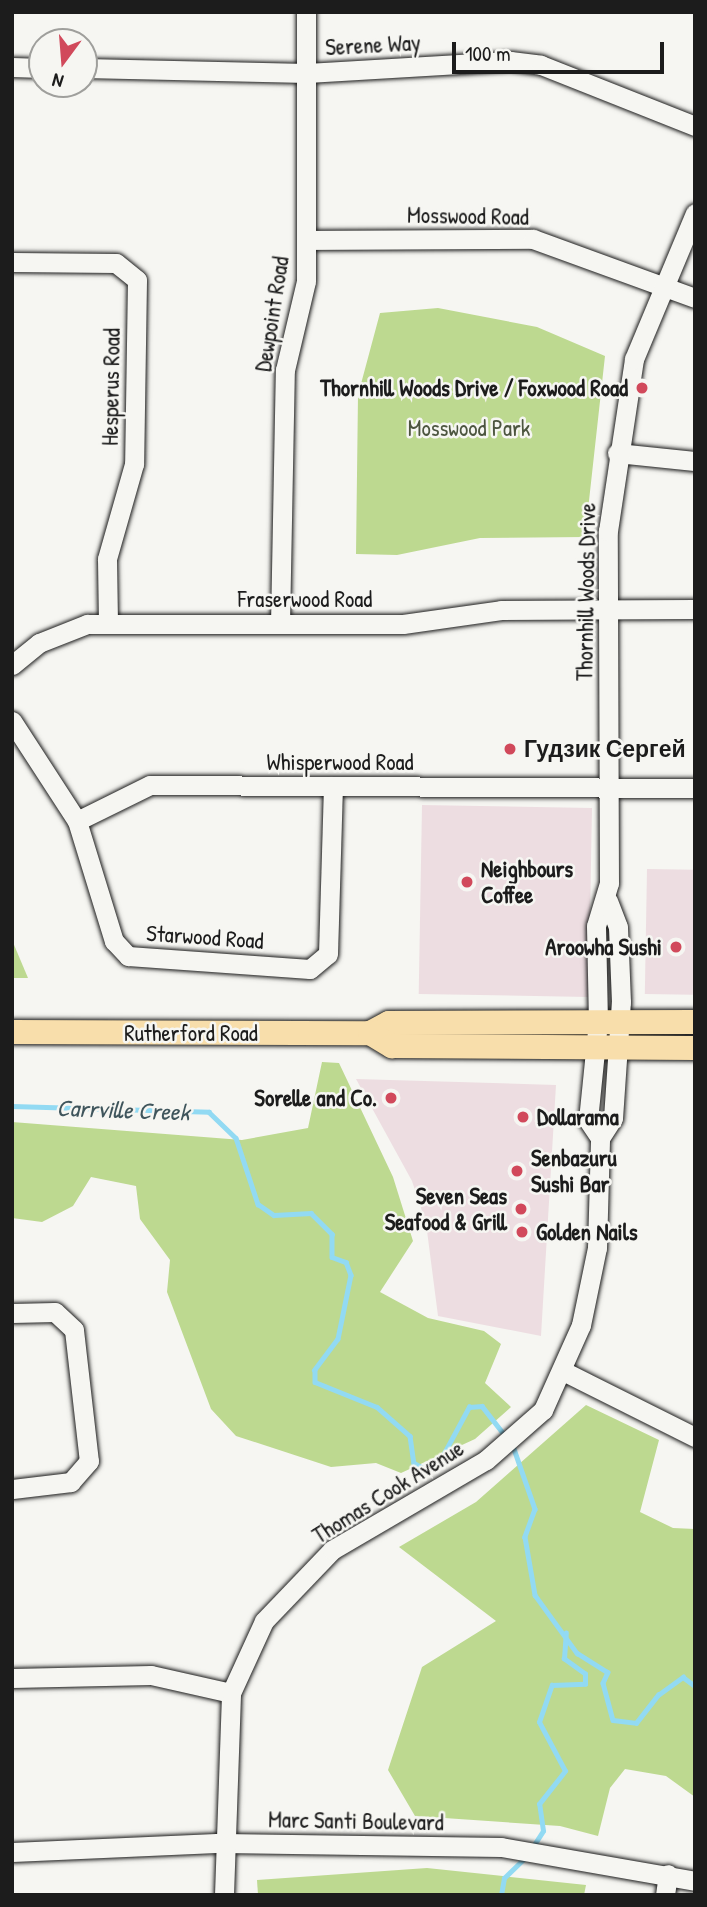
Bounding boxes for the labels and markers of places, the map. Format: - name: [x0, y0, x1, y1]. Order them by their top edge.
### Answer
- place label: Thornhill Woods Drive / Foxwood Road: [320, 374, 628, 402]
- marker: Thornhill Woods Drive / Foxwood Road: [634, 380, 650, 396]
- place label: Гудзик Сергей: [524, 735, 686, 763]
- marker: Гудзик Сергей: [502, 741, 518, 757]
- place label: Neighbours Coffee: [481, 855, 573, 909]
- marker: Neighbours Coffee: [459, 874, 475, 890]
- place label: Aroowha Sushi: [545, 933, 662, 961]
- marker: Aroowha Sushi: [668, 939, 684, 955]
- place label: Sorelle and Co.: [254, 1084, 377, 1112]
- marker: Sorelle and Co.: [383, 1090, 399, 1106]
- place label: Dollarama: [537, 1103, 619, 1131]
- marker: Dollarama: [515, 1109, 531, 1125]
- place label: Senbazuru Sushi Bar: [531, 1144, 617, 1198]
- marker: Senbazuru Sushi Bar: [509, 1163, 525, 1179]
- place label: Seven Seas Seafood & Grill: [385, 1182, 507, 1236]
- marker: Seven Seas Seafood & Grill: [513, 1201, 529, 1217]
- place label: Golden Nails: [536, 1218, 638, 1246]
- marker: Golden Nails: [514, 1224, 530, 1240]

